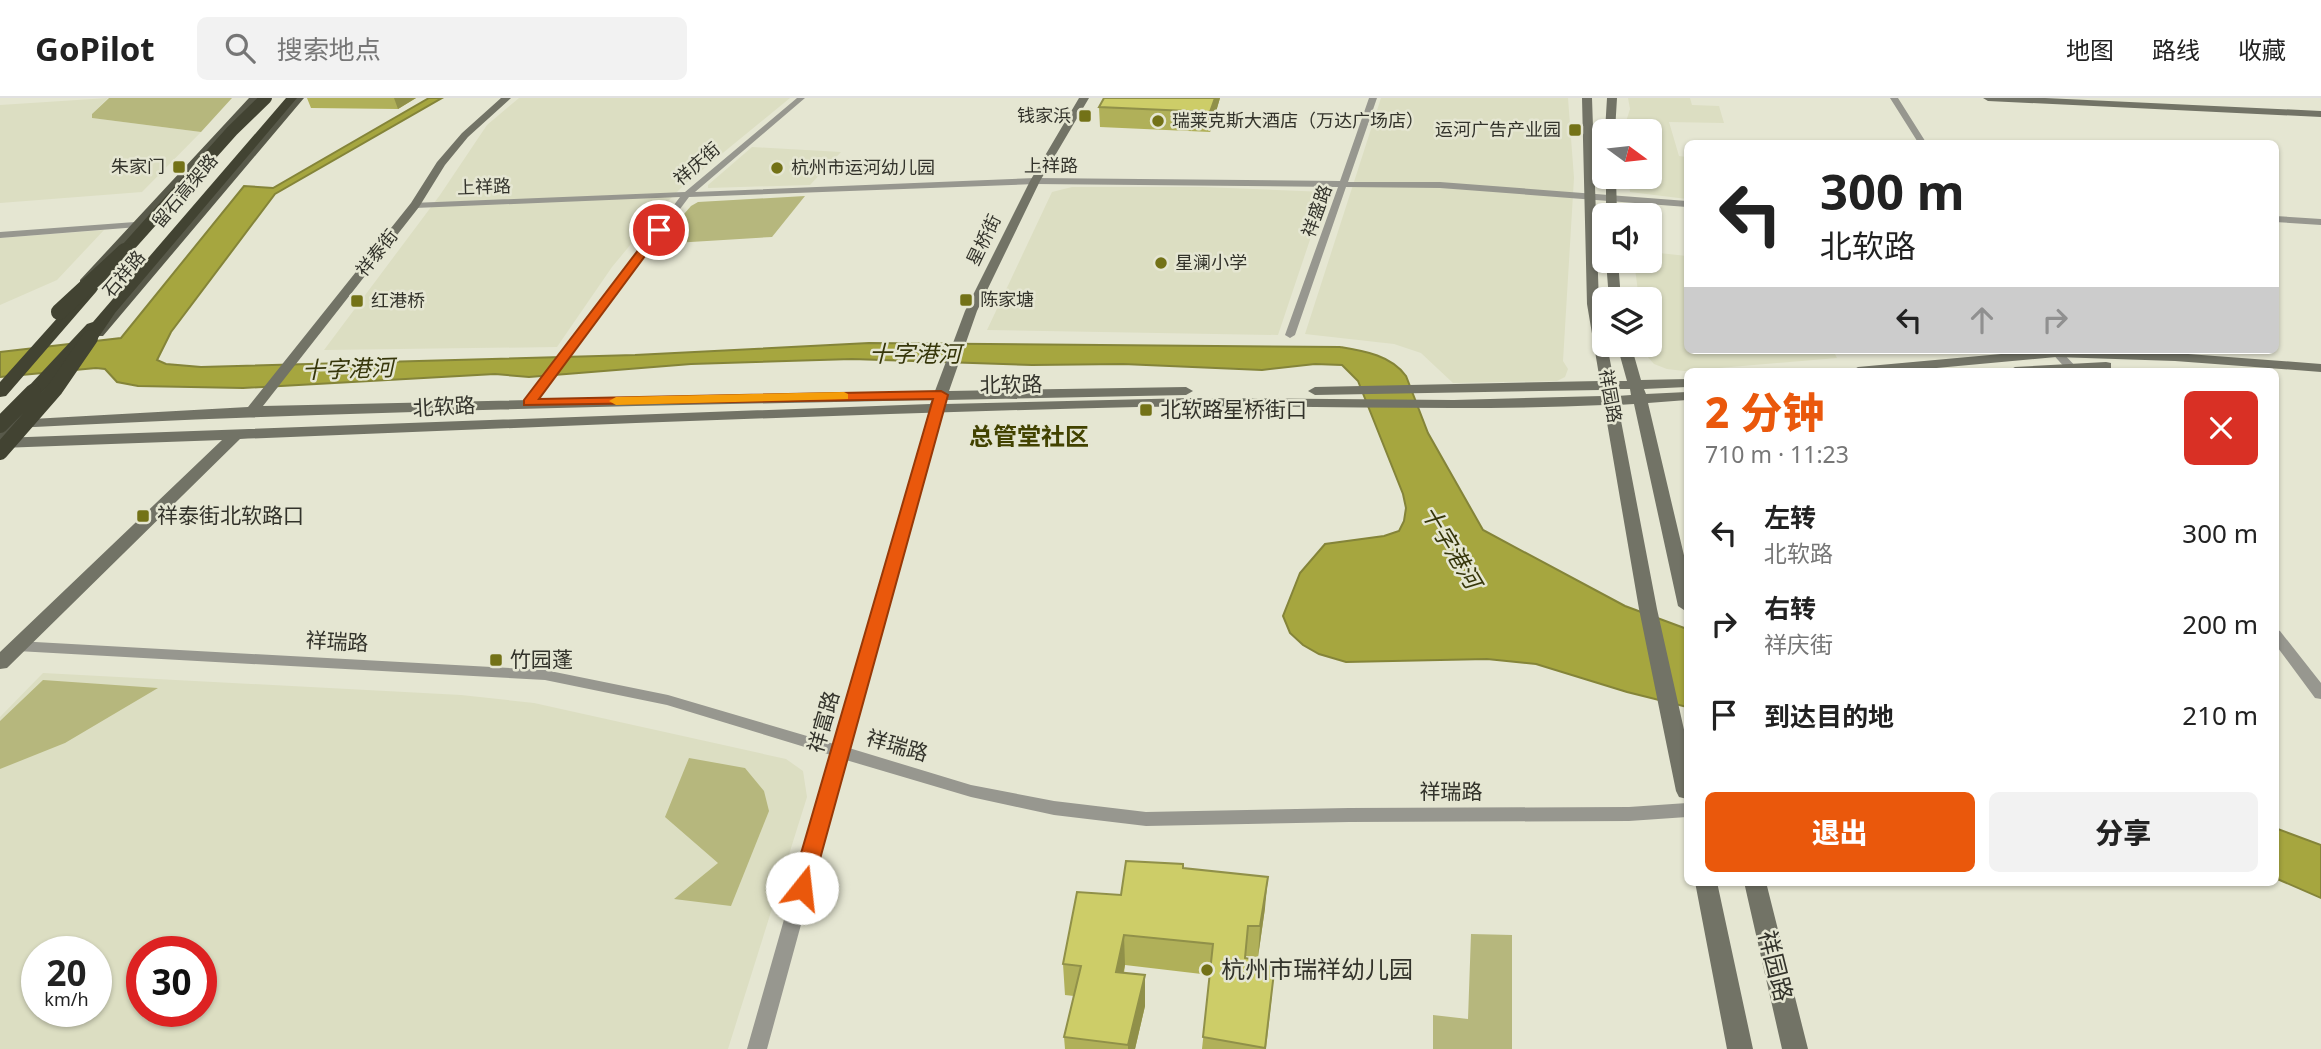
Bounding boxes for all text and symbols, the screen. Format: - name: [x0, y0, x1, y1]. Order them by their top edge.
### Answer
- search box: [197, 17, 687, 80]
- text: GoPilot: [35, 26, 155, 71]
- icon: search: [221, 29, 259, 67]
- text: 搜索地点: [277, 31, 381, 67]
- text: 地图: [2066, 33, 2114, 66]
- text: 路线: [2152, 33, 2200, 66]
- text: 收藏: [2238, 33, 2286, 66]
- place label: 钱家浜: [1017, 103, 1071, 127]
- marker: 钱家浜: [1077, 108, 1093, 124]
- place label: 瑞莱克斯大酒店（万达广场店）: [1172, 108, 1424, 132]
- marker: 瑞莱克斯大酒店（万达广场店）: [1150, 113, 1166, 129]
- place label: 运河广告产业园: [1435, 117, 1561, 141]
- north arrow: [1592, 119, 1662, 189]
- map controls: [1592, 119, 1662, 357]
- marker: 运河广告产业园: [1567, 122, 1583, 138]
- street label: 祥庆街: [668, 136, 725, 190]
- street label: 留石高架路: [146, 148, 222, 233]
- street label: 上祥路: [1024, 153, 1078, 177]
- place label: 朱家门: [111, 154, 165, 178]
- place label: 杭州市运河幼儿园: [791, 155, 935, 179]
- text: 300 m: [1820, 158, 1965, 224]
- marker: 朱家门: [171, 159, 187, 175]
- marker: 杭州市运河幼儿园: [769, 160, 785, 176]
- icon: left: [1705, 168, 1796, 259]
- street label: 上祥路: [457, 173, 511, 199]
- street label: 祥盛路: [1296, 181, 1337, 240]
- pin: [629, 200, 689, 260]
- button: sound: [1592, 203, 1662, 273]
- street label: 星桥街: [960, 210, 1006, 269]
- icon: arrive: [640, 211, 678, 249]
- street label: 祥泰街: [350, 224, 403, 281]
- text: 北软路: [1820, 224, 1916, 267]
- street label: 石祥路: [97, 245, 150, 302]
- place label: 星澜小学: [1175, 250, 1247, 274]
- marker: 星澜小学: [1153, 255, 1169, 271]
- place label: 陈家塘: [980, 287, 1034, 311]
- button: layers: [1592, 287, 1662, 357]
- place label: 红港桥: [371, 288, 425, 312]
- marker: 陈家塘: [958, 292, 974, 308]
- marker: 红港桥: [349, 293, 365, 309]
- icon: left: [1890, 301, 1928, 339]
- icon: ahead: [1963, 301, 2001, 339]
- icon: right: [2036, 301, 2074, 339]
- water label: 十字港河: [869, 337, 965, 369]
- water label: 十字港河: [301, 350, 398, 386]
- street label: 祥园路: [1594, 367, 1627, 424]
- street label: 北软路: [979, 369, 1043, 399]
- text: 2 分钟: [1705, 383, 1824, 440]
- street label: 北软路: [412, 390, 476, 422]
- button: close: [2184, 391, 2258, 465]
- place label: 北软路星桥街口: [1160, 395, 1307, 423]
- marker: 北软路星桥街口: [1138, 402, 1154, 418]
- district label: 总管堂社区: [969, 419, 1089, 452]
- text: 710 m · 11:23: [1705, 438, 1849, 470]
- water label: 十字港河: [1414, 499, 1491, 598]
- text: 左转: [1764, 499, 1816, 535]
- place label: 祥泰街北软路口: [157, 501, 304, 529]
- marker: 祥泰街北软路口: [135, 508, 151, 524]
- icon: left: [1705, 514, 1743, 552]
- text: 300 m: [2182, 515, 2258, 551]
- text: 北软路: [1764, 537, 1833, 569]
- text: 右转: [1764, 590, 1816, 626]
- icon: right: [1705, 605, 1743, 643]
- text: 200 m: [2182, 606, 2258, 642]
- street label: 祥瑞路: [305, 625, 369, 657]
- text: 祥庆街: [1764, 628, 1833, 660]
- place label: 竹园蓬: [510, 645, 573, 673]
- marker: 竹园蓬: [488, 652, 504, 668]
- street label: 祥富路: [801, 688, 845, 756]
- icon: arrive: [1705, 696, 1743, 734]
- text: 210 m: [2182, 697, 2258, 733]
- text: 到达目的地: [1764, 698, 1894, 734]
- street label: 祥瑞路: [863, 723, 931, 767]
- street label: 祥瑞路: [1420, 777, 1483, 805]
- button: 退出: [1705, 792, 1975, 872]
- button: 分享: [1989, 792, 2258, 872]
- position arrow: [765, 851, 839, 925]
- street label: 祥园路: [1752, 927, 1801, 1005]
- speed limit sign: 30: [126, 936, 217, 1027]
- text: 20: [46, 949, 87, 996]
- place label: 杭州市瑞祥幼儿园: [1221, 952, 1413, 985]
- marker: 杭州市瑞祥幼儿园: [1199, 962, 1215, 978]
- text: km/h: [44, 987, 89, 1011]

